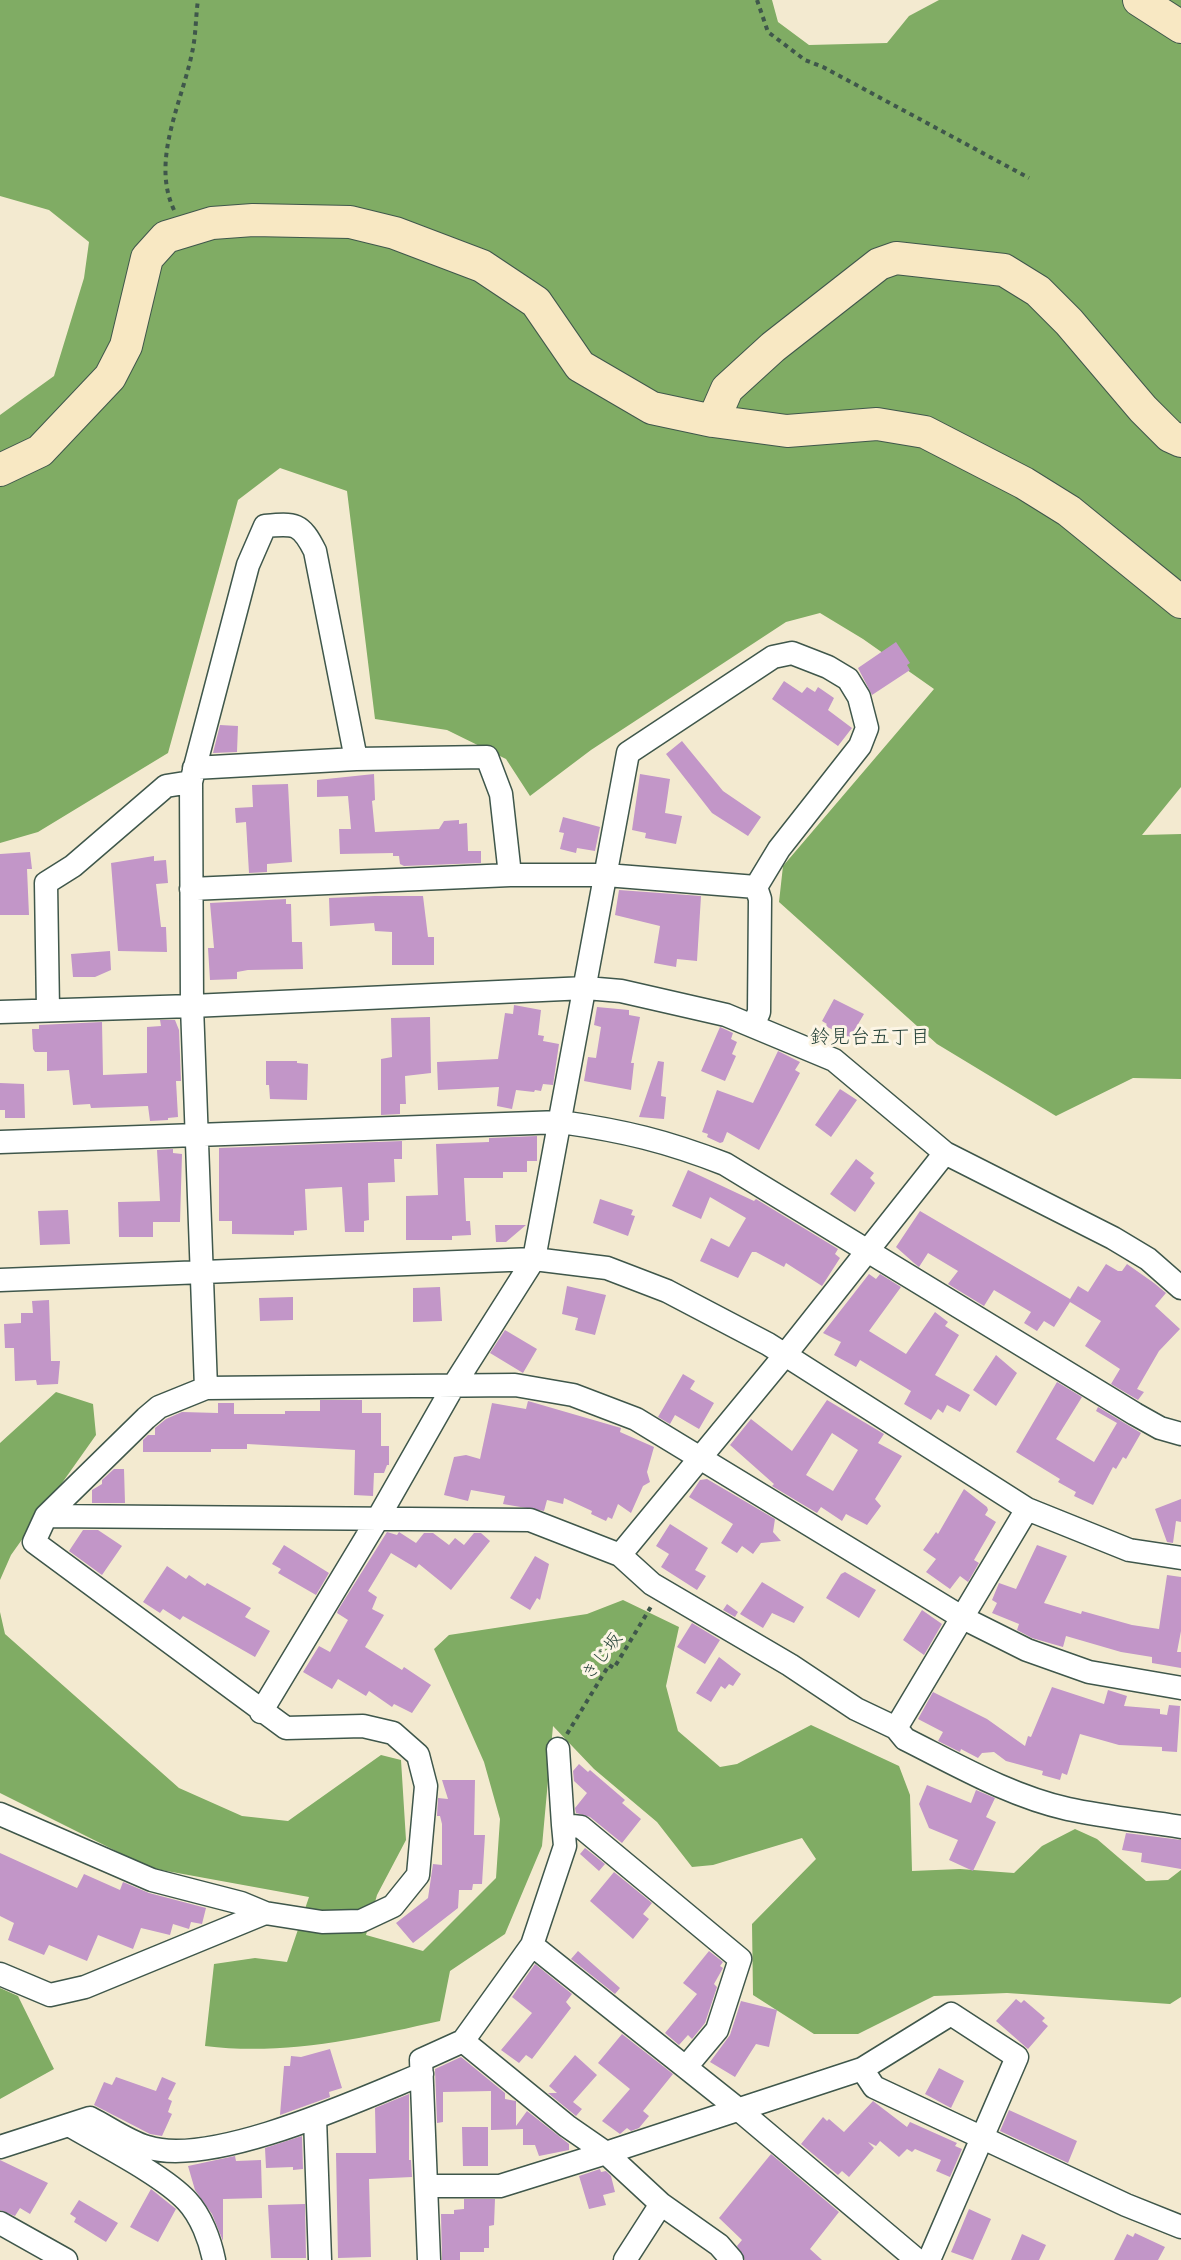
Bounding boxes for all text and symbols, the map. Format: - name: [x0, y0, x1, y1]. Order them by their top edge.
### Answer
- district label: 鈴見台五丁目: [810, 1025, 930, 1049]
- street label: きじ坂: [577, 1628, 627, 1684]

